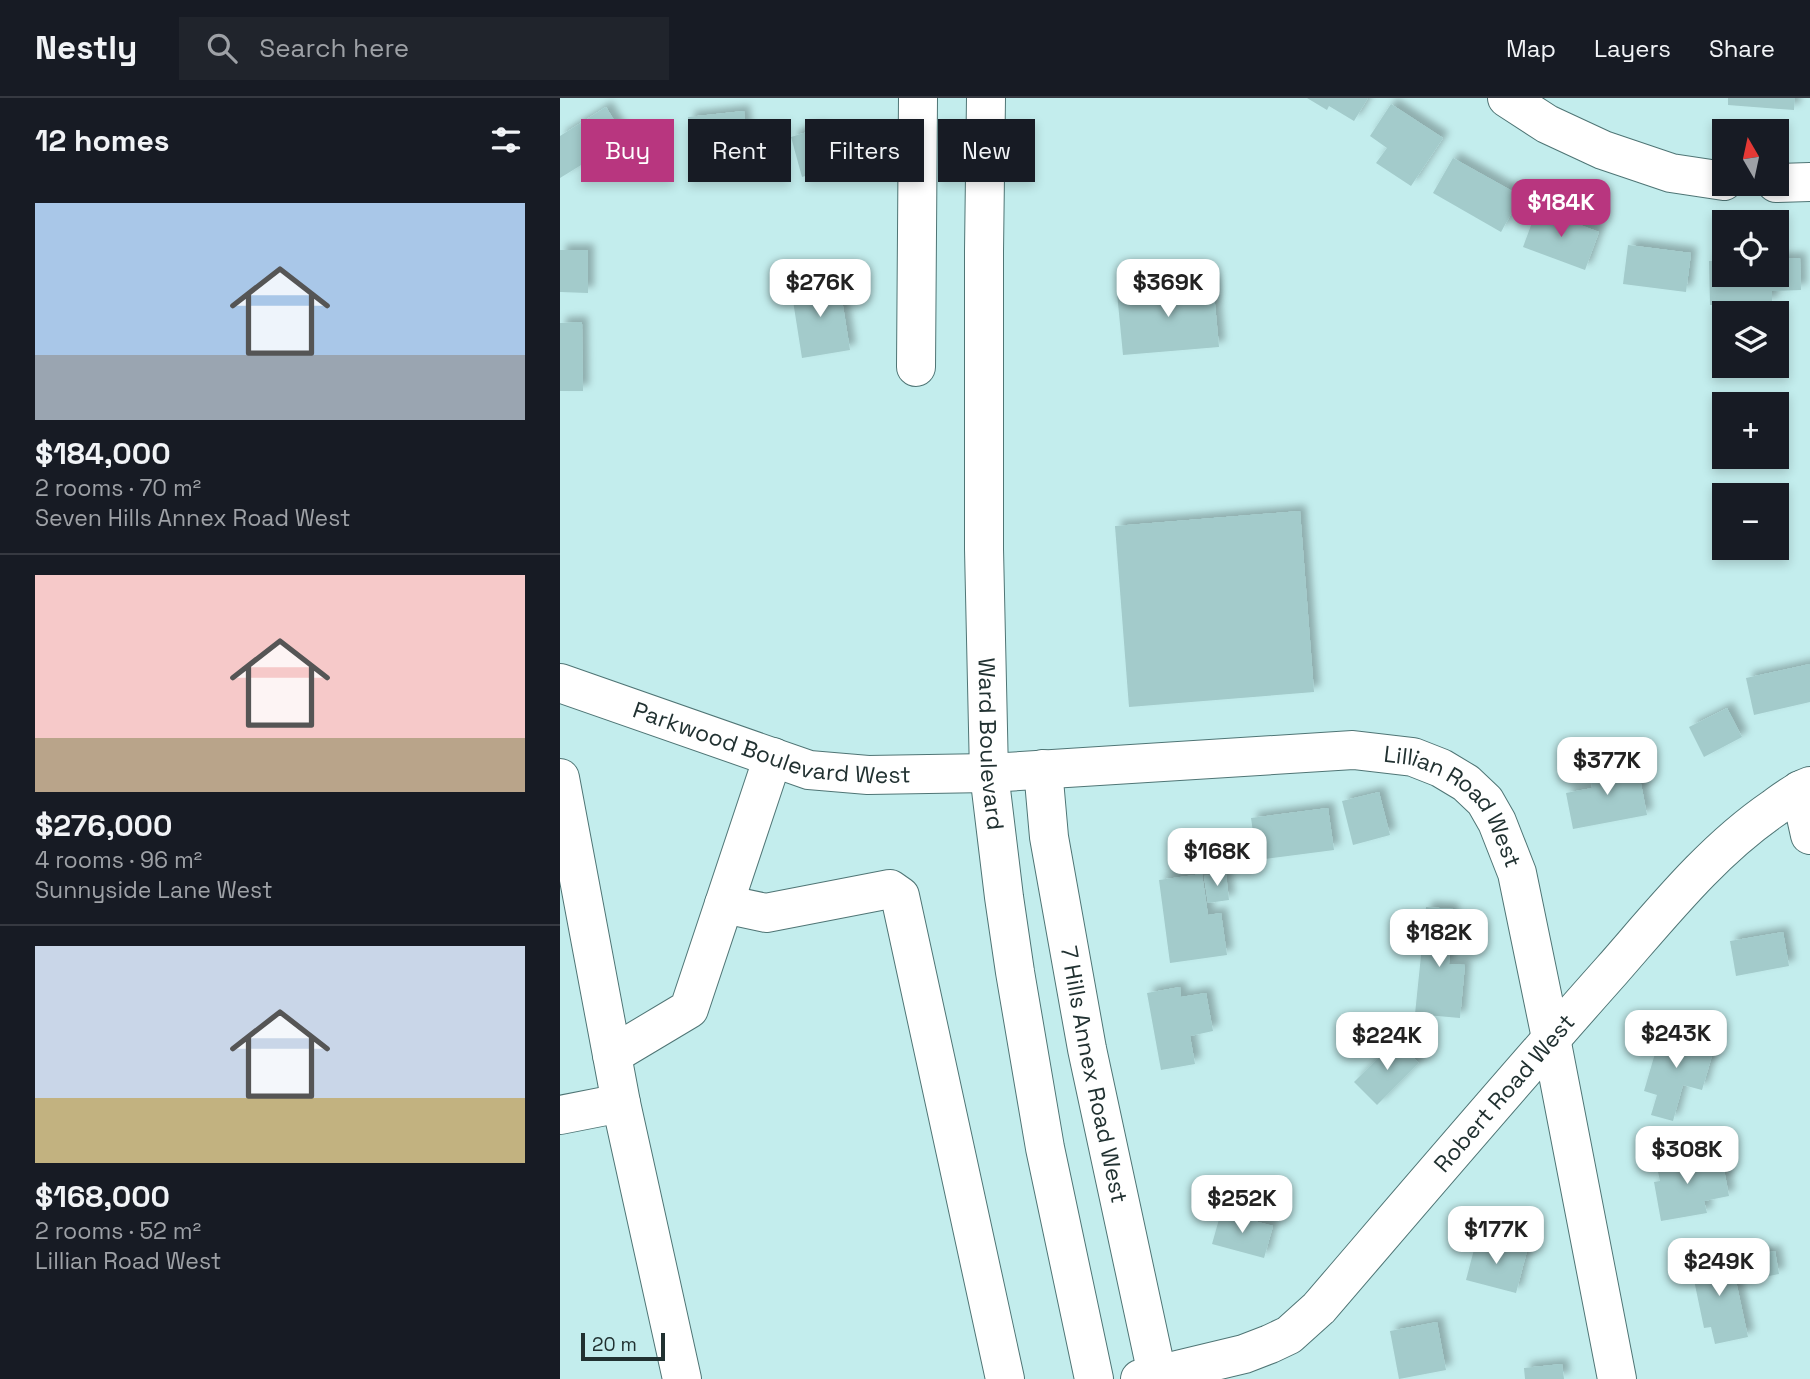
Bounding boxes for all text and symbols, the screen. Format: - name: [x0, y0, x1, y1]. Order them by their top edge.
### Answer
- search box: [179, 17, 669, 80]
- text: Nestly: [35, 27, 137, 69]
- icon: search: [203, 29, 241, 67]
- text: Search here: [259, 31, 409, 65]
- text: Map: [1506, 33, 1556, 64]
- text: Layers: [1594, 33, 1671, 64]
- text: Share: [1709, 33, 1775, 64]
- chip: Buy: [581, 119, 674, 182]
- chip: Rent: [688, 119, 791, 182]
- chip: Filters: [805, 119, 924, 182]
- chip: New: [938, 119, 1035, 182]
- north arrow: [1712, 119, 1788, 196]
- map controls: [1712, 119, 1789, 560]
- text: 12 homes: [35, 121, 170, 160]
- icon: filters: [487, 121, 525, 159]
- pin: $184K: [1512, 180, 1610, 239]
- text: $184K: [1527, 187, 1595, 217]
- button: locate: [1712, 210, 1789, 287]
- icon: home: [217, 248, 343, 374]
- pin: $276K: [771, 260, 869, 319]
- pin: $369K: [1119, 260, 1217, 319]
- text: $276K: [786, 267, 854, 297]
- text: $369K: [1133, 267, 1203, 297]
- button: layers: [1712, 301, 1789, 378]
- button: +: [1712, 392, 1789, 469]
- text: $184,000: [35, 434, 171, 473]
- text: 2 rooms · 70 m²: [35, 473, 201, 503]
- button: −: [1712, 483, 1789, 560]
- text: Seven Hills Annex Road West: [35, 503, 351, 533]
- icon: home: [217, 620, 343, 746]
- street label: Ward Boulevard: [971, 657, 1011, 832]
- street label: Parkwood Boulevard West: [629, 695, 911, 791]
- pin: $377K: [1558, 738, 1656, 797]
- street label: Lillian Road West: [1382, 739, 1528, 872]
- text: $377K: [1573, 745, 1641, 775]
- text: $276,000: [35, 806, 172, 845]
- pin: $168K: [1168, 828, 1266, 888]
- text: $168K: [1184, 836, 1250, 866]
- text: 4 rooms · 96 m²: [35, 845, 202, 875]
- text: Sunnyside Lane West: [35, 875, 272, 905]
- pin: $182K: [1390, 910, 1488, 969]
- text: $182K: [1406, 917, 1472, 947]
- street label: 7 Hills Annex Road West: [1054, 943, 1135, 1206]
- icon: home: [217, 991, 343, 1117]
- street label: Robert Road West: [1427, 1007, 1581, 1178]
- pin: $243K: [1627, 1010, 1725, 1070]
- pin: $224K: [1338, 1012, 1436, 1072]
- text: $243K: [1641, 1018, 1711, 1048]
- text: $224K: [1352, 1020, 1422, 1050]
- pin: $308K: [1638, 1126, 1736, 1186]
- text: $308K: [1651, 1134, 1723, 1164]
- pin: $252K: [1193, 1176, 1291, 1235]
- text: $168,000: [35, 1177, 170, 1216]
- text: $252K: [1207, 1183, 1277, 1213]
- pin: $177K: [1447, 1206, 1545, 1266]
- text: $177K: [1464, 1214, 1528, 1244]
- text: 2 rooms · 52 m²: [35, 1216, 201, 1246]
- pin: $249K: [1670, 1238, 1768, 1298]
- text: Lillian Road West: [35, 1246, 221, 1276]
- text: $249K: [1684, 1246, 1754, 1276]
- scale bar: [581, 1330, 665, 1362]
- text: 20 m: [592, 1332, 637, 1357]

